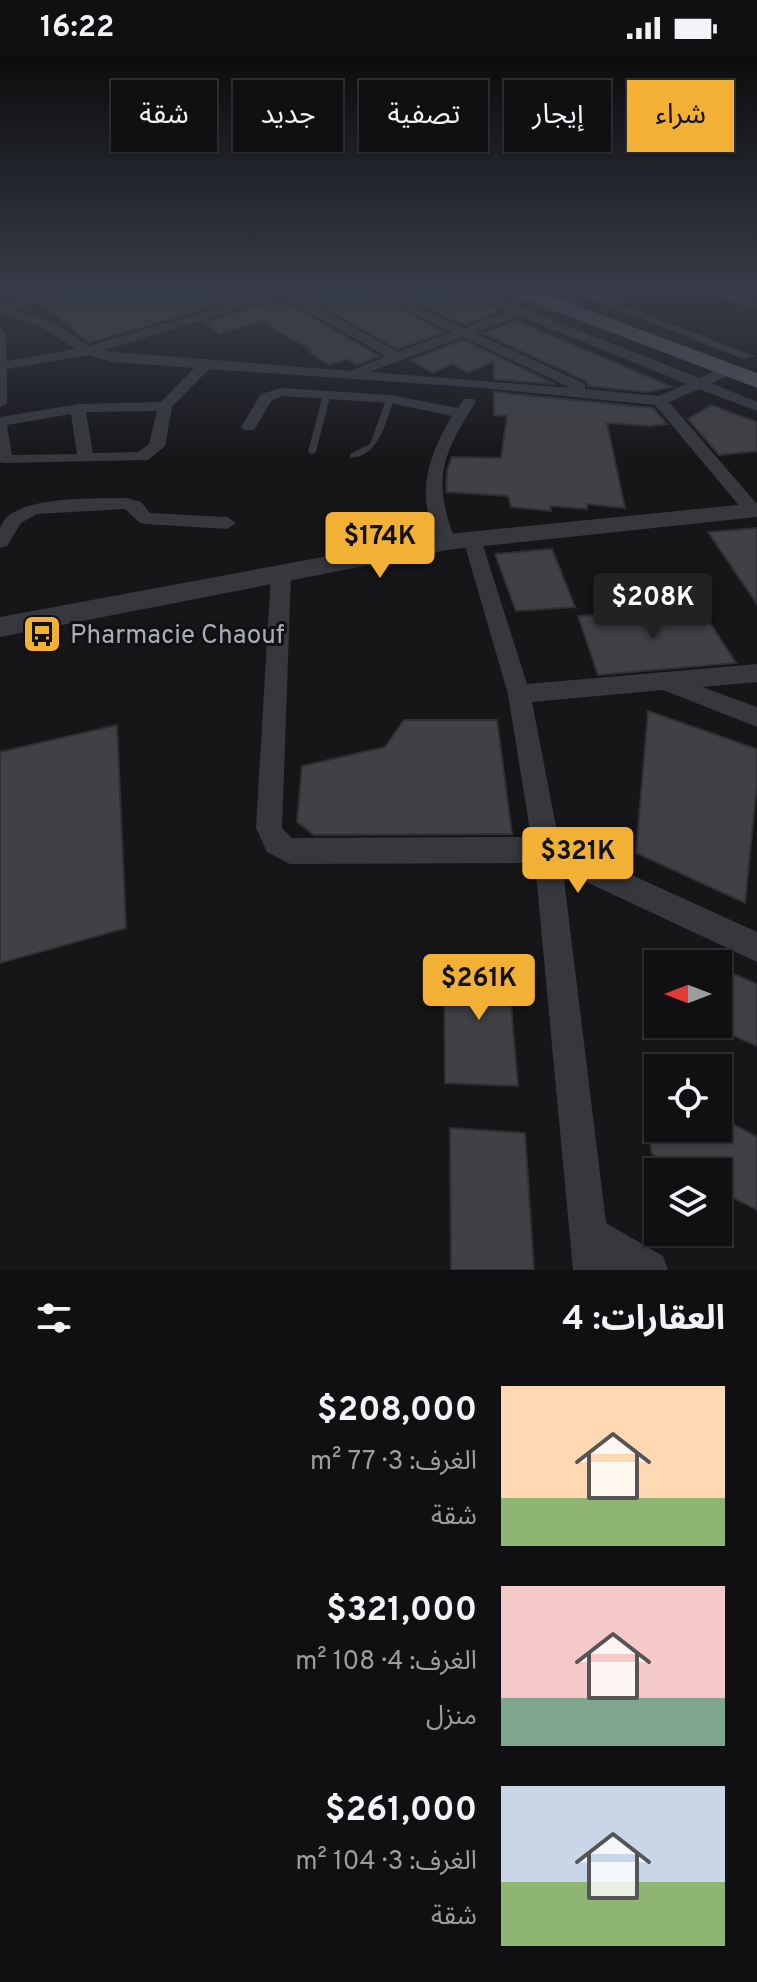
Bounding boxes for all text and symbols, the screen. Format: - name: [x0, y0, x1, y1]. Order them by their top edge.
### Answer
- text: 16:22: [40, 10, 114, 47]
- chip: شقة: [111, 80, 217, 152]
- chip: جديد: [233, 80, 343, 152]
- chip: تصفية: [359, 80, 488, 152]
- chip: إيجار: [504, 80, 611, 152]
- chip: شراء: [627, 80, 734, 152]
- pin: $174K: [324, 512, 436, 580]
- text: $174K: [344, 521, 416, 554]
- pin: $208K: [597, 573, 709, 641]
- text: $208K: [611, 582, 695, 615]
- bus stop icon: Pharmacie Chaouf: [21, 613, 63, 655]
- place label: Pharmacie Chaouf: [70, 620, 285, 653]
- pin: $321K: [522, 827, 634, 895]
- text: $321K: [540, 836, 616, 869]
- north arrow: [644, 950, 732, 1038]
- map controls: [644, 950, 732, 1246]
- pin: $261K: [423, 954, 535, 1022]
- text: $261K: [441, 963, 517, 996]
- button: locate: [644, 1054, 732, 1142]
- button: layers: [644, 1158, 732, 1246]
- icon: filters: [32, 1296, 76, 1340]
- text: العقارات: 4: [562, 1299, 725, 1342]
- text: $208,000: [317, 1390, 477, 1433]
- icon: home: [565, 1418, 661, 1514]
- text: الغرف: 3 · 77 m²: [310, 1446, 477, 1479]
- text: شقة: [431, 1501, 477, 1534]
- text: $321,000: [326, 1590, 477, 1633]
- icon: home: [565, 1618, 661, 1714]
- text: الغرف: 4 · 108 m²: [295, 1646, 477, 1679]
- text: منزل: [426, 1701, 477, 1734]
- text: $261,000: [325, 1790, 477, 1833]
- icon: home: [565, 1818, 661, 1914]
- text: الغرف: 3 · 104 m²: [295, 1846, 477, 1879]
- text: شقة: [431, 1901, 477, 1934]

